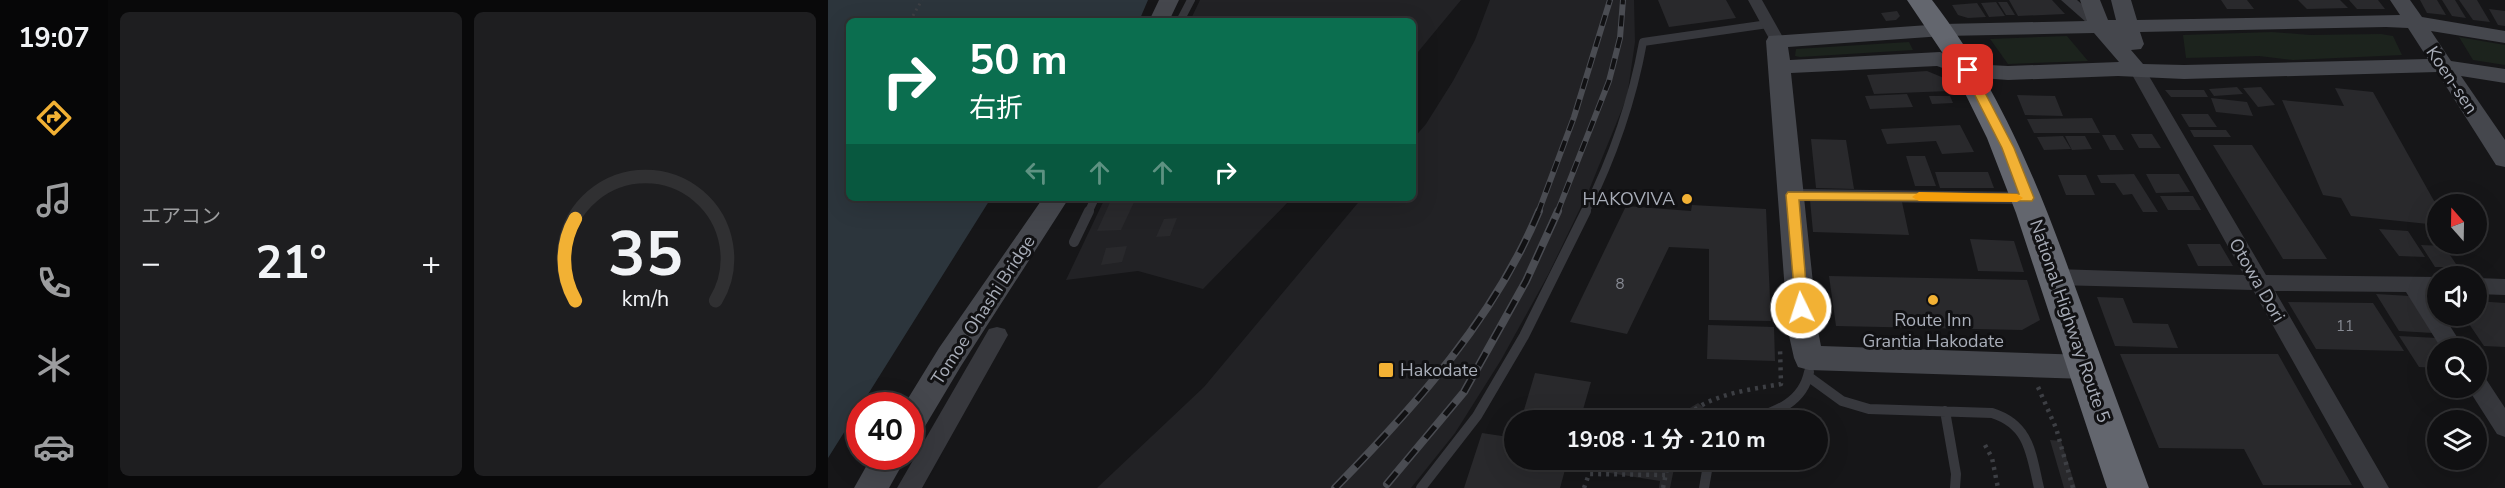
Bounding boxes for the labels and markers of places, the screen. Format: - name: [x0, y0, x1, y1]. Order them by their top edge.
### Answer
- pin: [1942, 44, 1993, 95]
- place label: HAKOVIVA: [1582, 187, 1675, 211]
- marker: HAKOVIVA: [1680, 192, 1694, 206]
- marker: Route Inn Grantia Hakodate: [1926, 293, 1940, 307]
- place label: Route Inn Grantia Hakodate: [1862, 308, 2004, 353]
- place label: Hakodate: [1400, 358, 1478, 382]
- marker: Hakodate: [1377, 361, 1395, 379]

